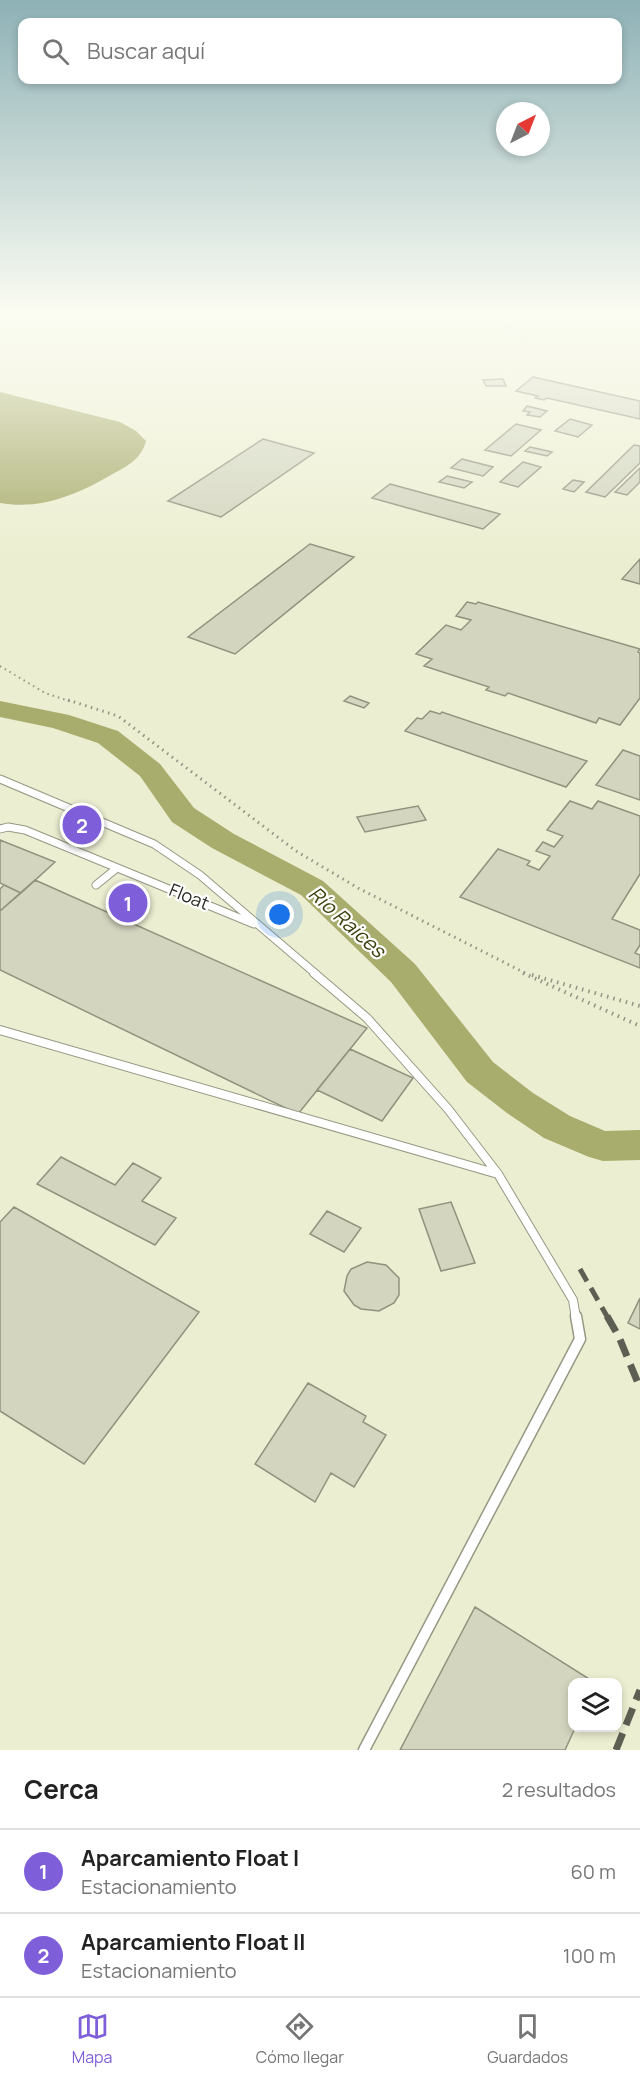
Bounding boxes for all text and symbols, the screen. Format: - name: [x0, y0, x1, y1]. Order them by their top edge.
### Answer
- search box: [18, 18, 622, 84]
- icon: search: [39, 35, 72, 68]
- text: Buscar aquí: [87, 36, 205, 66]
- north arrow: [496, 102, 550, 156]
- pin: 2: [62, 802, 101, 848]
- street label: Float: [166, 877, 213, 915]
- pin: 1: [108, 880, 148, 926]
- water label: Río Raices: [303, 880, 393, 964]
- your location: [265, 900, 294, 929]
- map controls: [568, 1678, 622, 1732]
- button: layers: [568, 1678, 622, 1732]
- text: Cerca: [24, 1771, 99, 1807]
- text: 2 resultados: [502, 1776, 616, 1803]
- text: Aparcamiento Float I: [81, 1843, 299, 1873]
- text: 1: [39, 1858, 48, 1885]
- text: 60 m: [570, 1858, 616, 1885]
- text: Estacionamiento: [81, 1873, 237, 1900]
- text: Aparcamiento Float II: [81, 1927, 305, 1957]
- text: 2: [38, 1942, 49, 1969]
- text: 100 m: [563, 1942, 616, 1969]
- text: Estacionamiento: [81, 1957, 237, 1984]
- tab: Mapa: [72, 2010, 112, 2068]
- tab: Cómo llegar: [256, 2010, 344, 2068]
- tab: Guardados: [487, 2010, 568, 2068]

